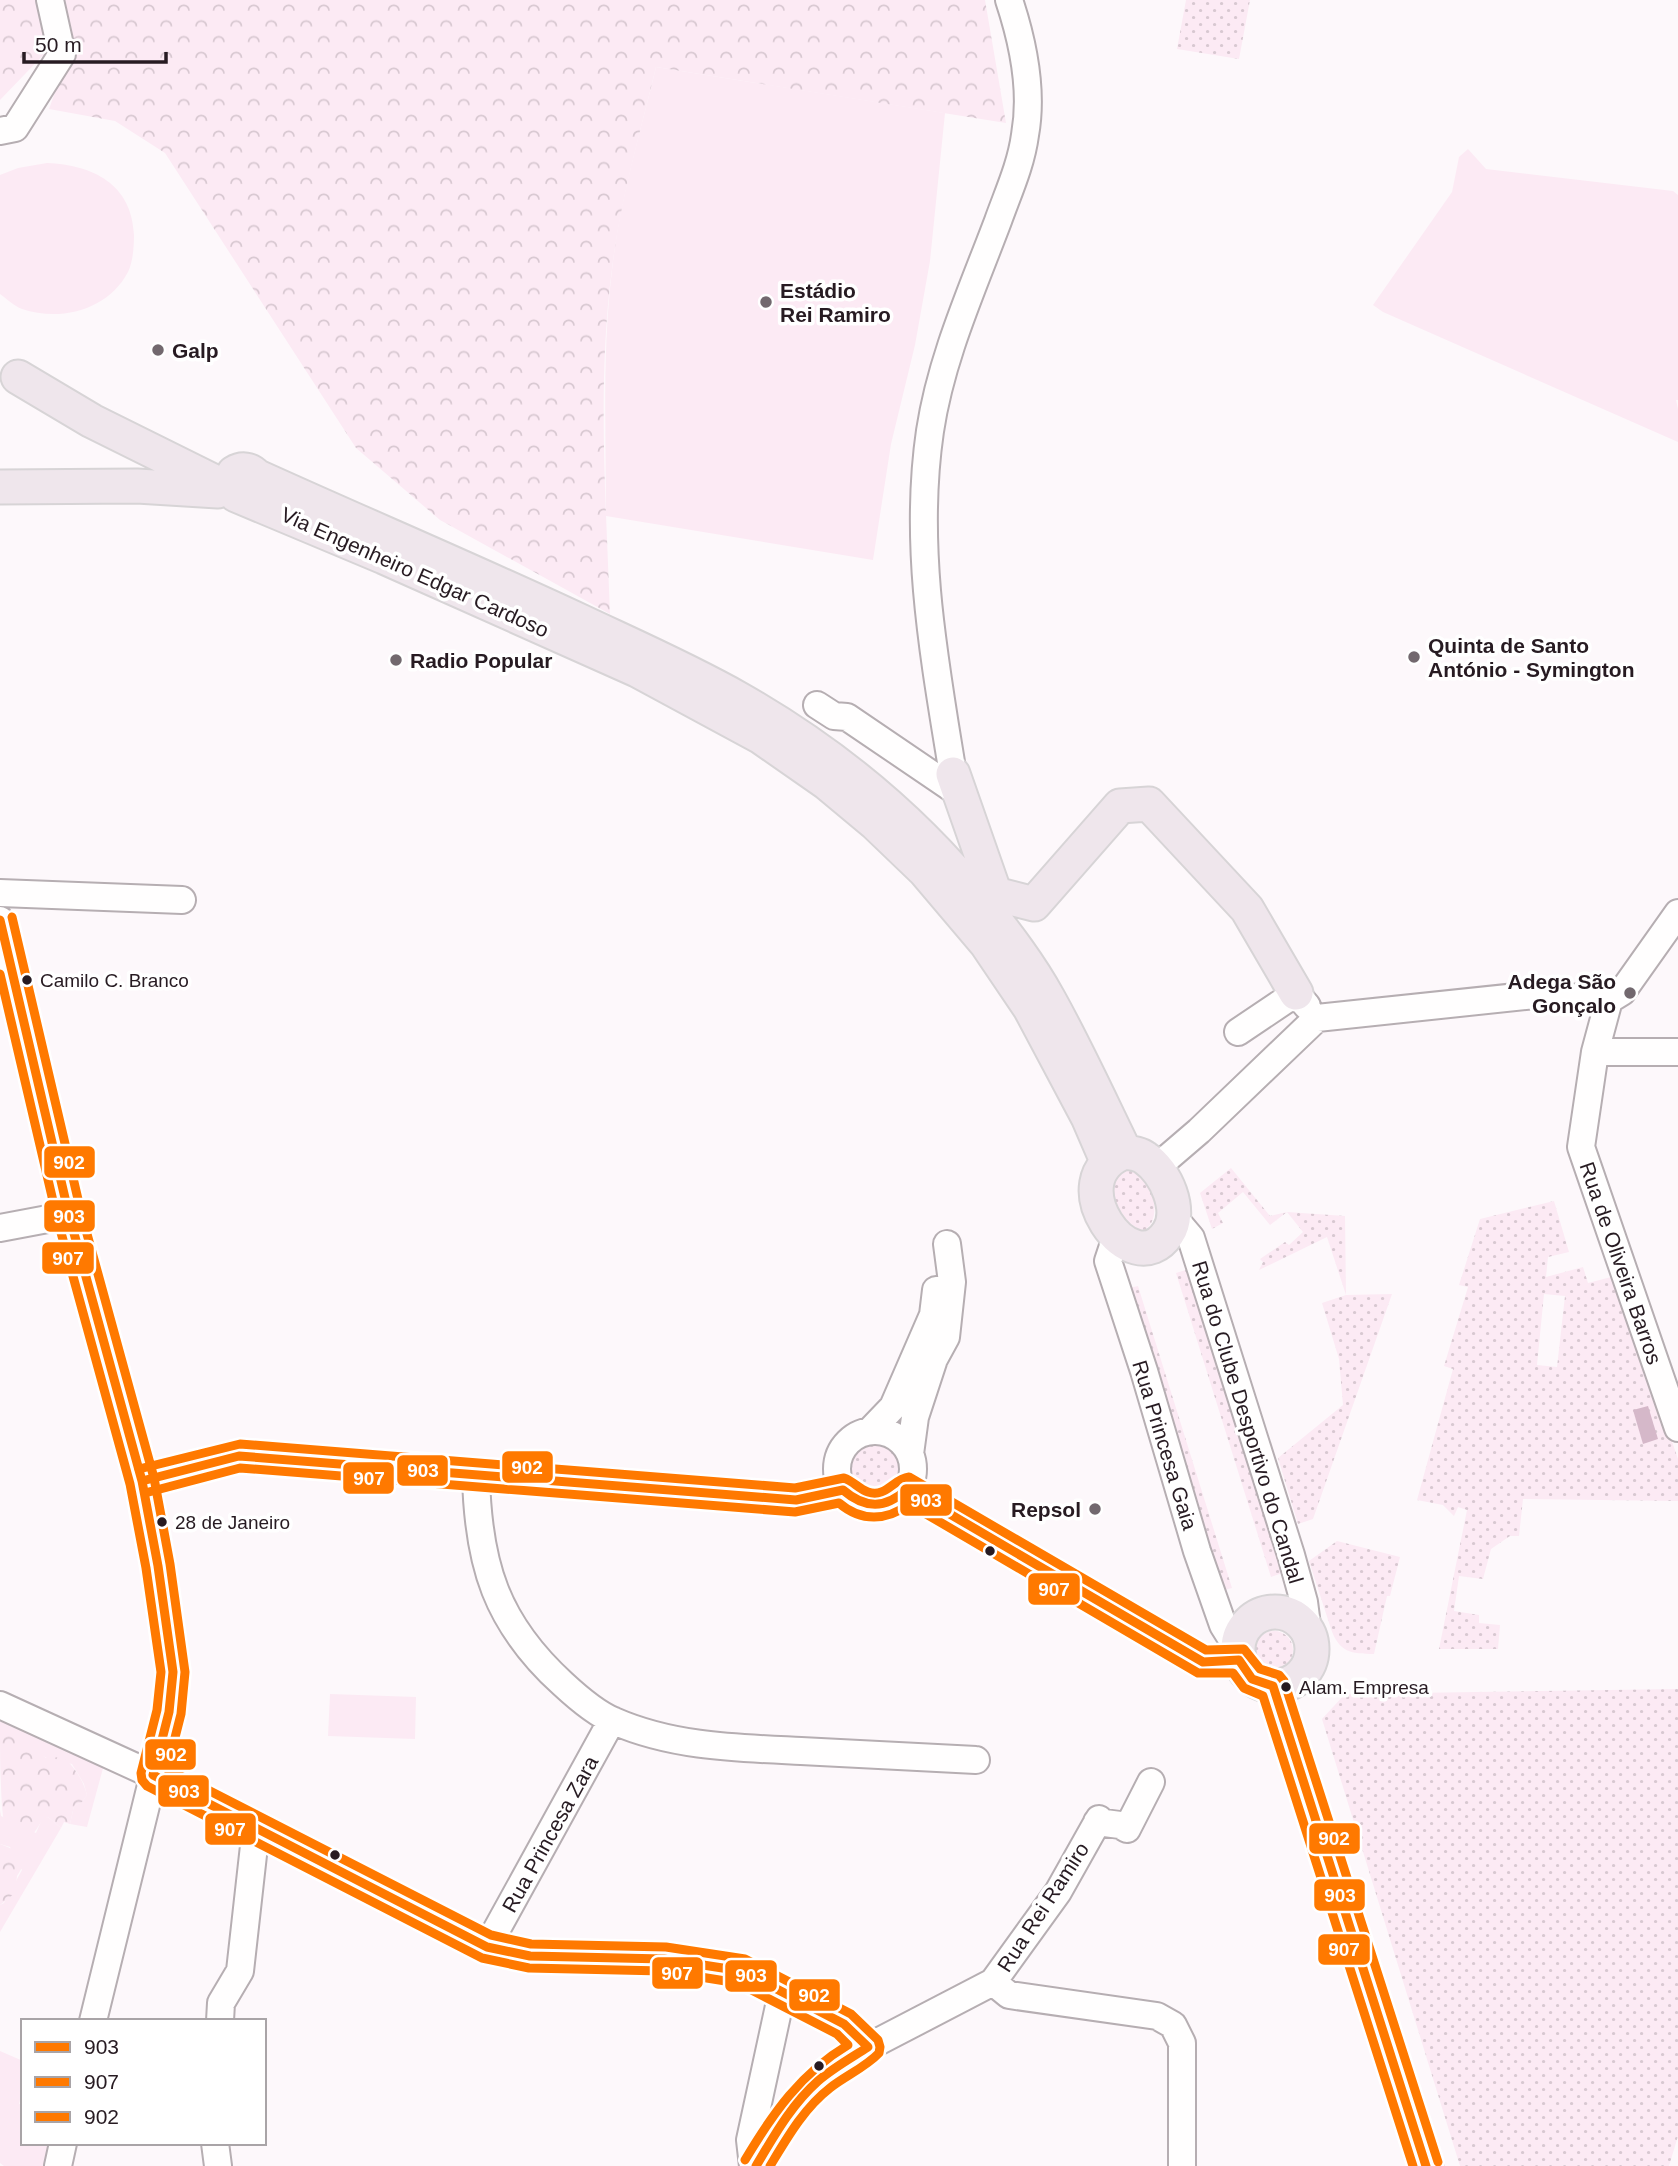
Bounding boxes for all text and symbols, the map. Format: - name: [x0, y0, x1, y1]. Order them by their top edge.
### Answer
- scale bar: [24, 21, 166, 65]
- text: 50 m: [35, 33, 82, 56]
- place label: Estádio Rei Ramiro: [780, 279, 891, 326]
- marker: Estádio Rei Ramiro: [758, 294, 774, 310]
- place label: Galp: [172, 339, 219, 362]
- marker: Galp: [150, 342, 166, 358]
- street label: Via Engenheiro Edgar Cardoso: [278, 502, 552, 642]
- place label: Quinta de Santo António - Symington: [1428, 634, 1634, 681]
- place label: Radio Popular: [410, 649, 552, 672]
- marker: Quinta de Santo António - Symington: [1406, 649, 1422, 665]
- marker: Radio Popular: [388, 652, 404, 668]
- place label: Camilo C. Branco: [40, 970, 189, 991]
- place label: Adega São Gonçalo: [1507, 970, 1616, 1017]
- marker: Camilo C. Branco: [20, 973, 34, 987]
- marker: Adega São Gonçalo: [1622, 985, 1638, 1001]
- line badge: 902: [43, 1145, 96, 1179]
- text: 902: [53, 1152, 85, 1173]
- street label: Rua de Oliveira Barros: [1576, 1159, 1666, 1367]
- line badge: 903: [43, 1199, 96, 1233]
- text: 903: [53, 1206, 85, 1227]
- line badge: 907: [41, 1241, 95, 1275]
- text: 907: [52, 1248, 84, 1269]
- street label: Rua do Clube Desportivo do Candal: [1188, 1258, 1308, 1586]
- street label: Rua Princesa Gaia: [1128, 1357, 1202, 1533]
- line badge: 902: [501, 1450, 554, 1484]
- line badge: 903: [396, 1454, 449, 1487]
- text: 902: [511, 1457, 543, 1478]
- text: 903: [407, 1460, 439, 1481]
- line badge: 907: [342, 1461, 395, 1495]
- text: 907: [353, 1468, 385, 1489]
- line badge: 903: [899, 1483, 953, 1517]
- text: 903: [910, 1490, 942, 1511]
- place label: Repsol: [1011, 1498, 1081, 1521]
- marker: Repsol: [1087, 1501, 1103, 1517]
- place label: 28 de Janeiro: [175, 1512, 290, 1533]
- marker: 28 de Janeiro: [155, 1515, 169, 1529]
- unlabelled marker: [983, 1544, 997, 1558]
- line badge: 907: [1027, 1572, 1081, 1606]
- text: 907: [1038, 1579, 1070, 1600]
- place label: Alam. Empresa: [1299, 1677, 1429, 1698]
- marker: Alam. Empresa: [1279, 1680, 1293, 1694]
- line badge: 902: [144, 1738, 197, 1771]
- text: 902: [155, 1744, 187, 1765]
- street label: Rua Princesa Zara: [498, 1752, 603, 1916]
- line badge: 903: [157, 1774, 210, 1808]
- text: 903: [168, 1781, 200, 1802]
- line badge: 907: [204, 1812, 257, 1846]
- text: 907: [214, 1819, 246, 1840]
- line badge: 902: [1308, 1822, 1361, 1855]
- text: 902: [1318, 1828, 1350, 1849]
- street label: Rua Rei Ramiro: [993, 1838, 1093, 1976]
- unlabelled marker: [328, 1848, 342, 1862]
- line badge: 903: [1313, 1878, 1366, 1912]
- text: 903: [1324, 1885, 1356, 1906]
- line badge: 907: [1317, 1933, 1371, 1966]
- text: 907: [1328, 1939, 1360, 1960]
- line badge: 907: [651, 1956, 704, 1990]
- line badge: 903: [724, 1959, 778, 1993]
- text: 907: [661, 1963, 693, 1984]
- text: 903: [735, 1965, 767, 1986]
- line badge: 902: [788, 1978, 841, 2012]
- text: 902: [798, 1985, 830, 2006]
- legend: [21, 2019, 266, 2145]
- text: 903: [84, 2035, 119, 2058]
- unlabelled marker: [812, 2059, 826, 2073]
- text: 907: [84, 2070, 119, 2093]
- text: 902: [84, 2105, 119, 2128]

